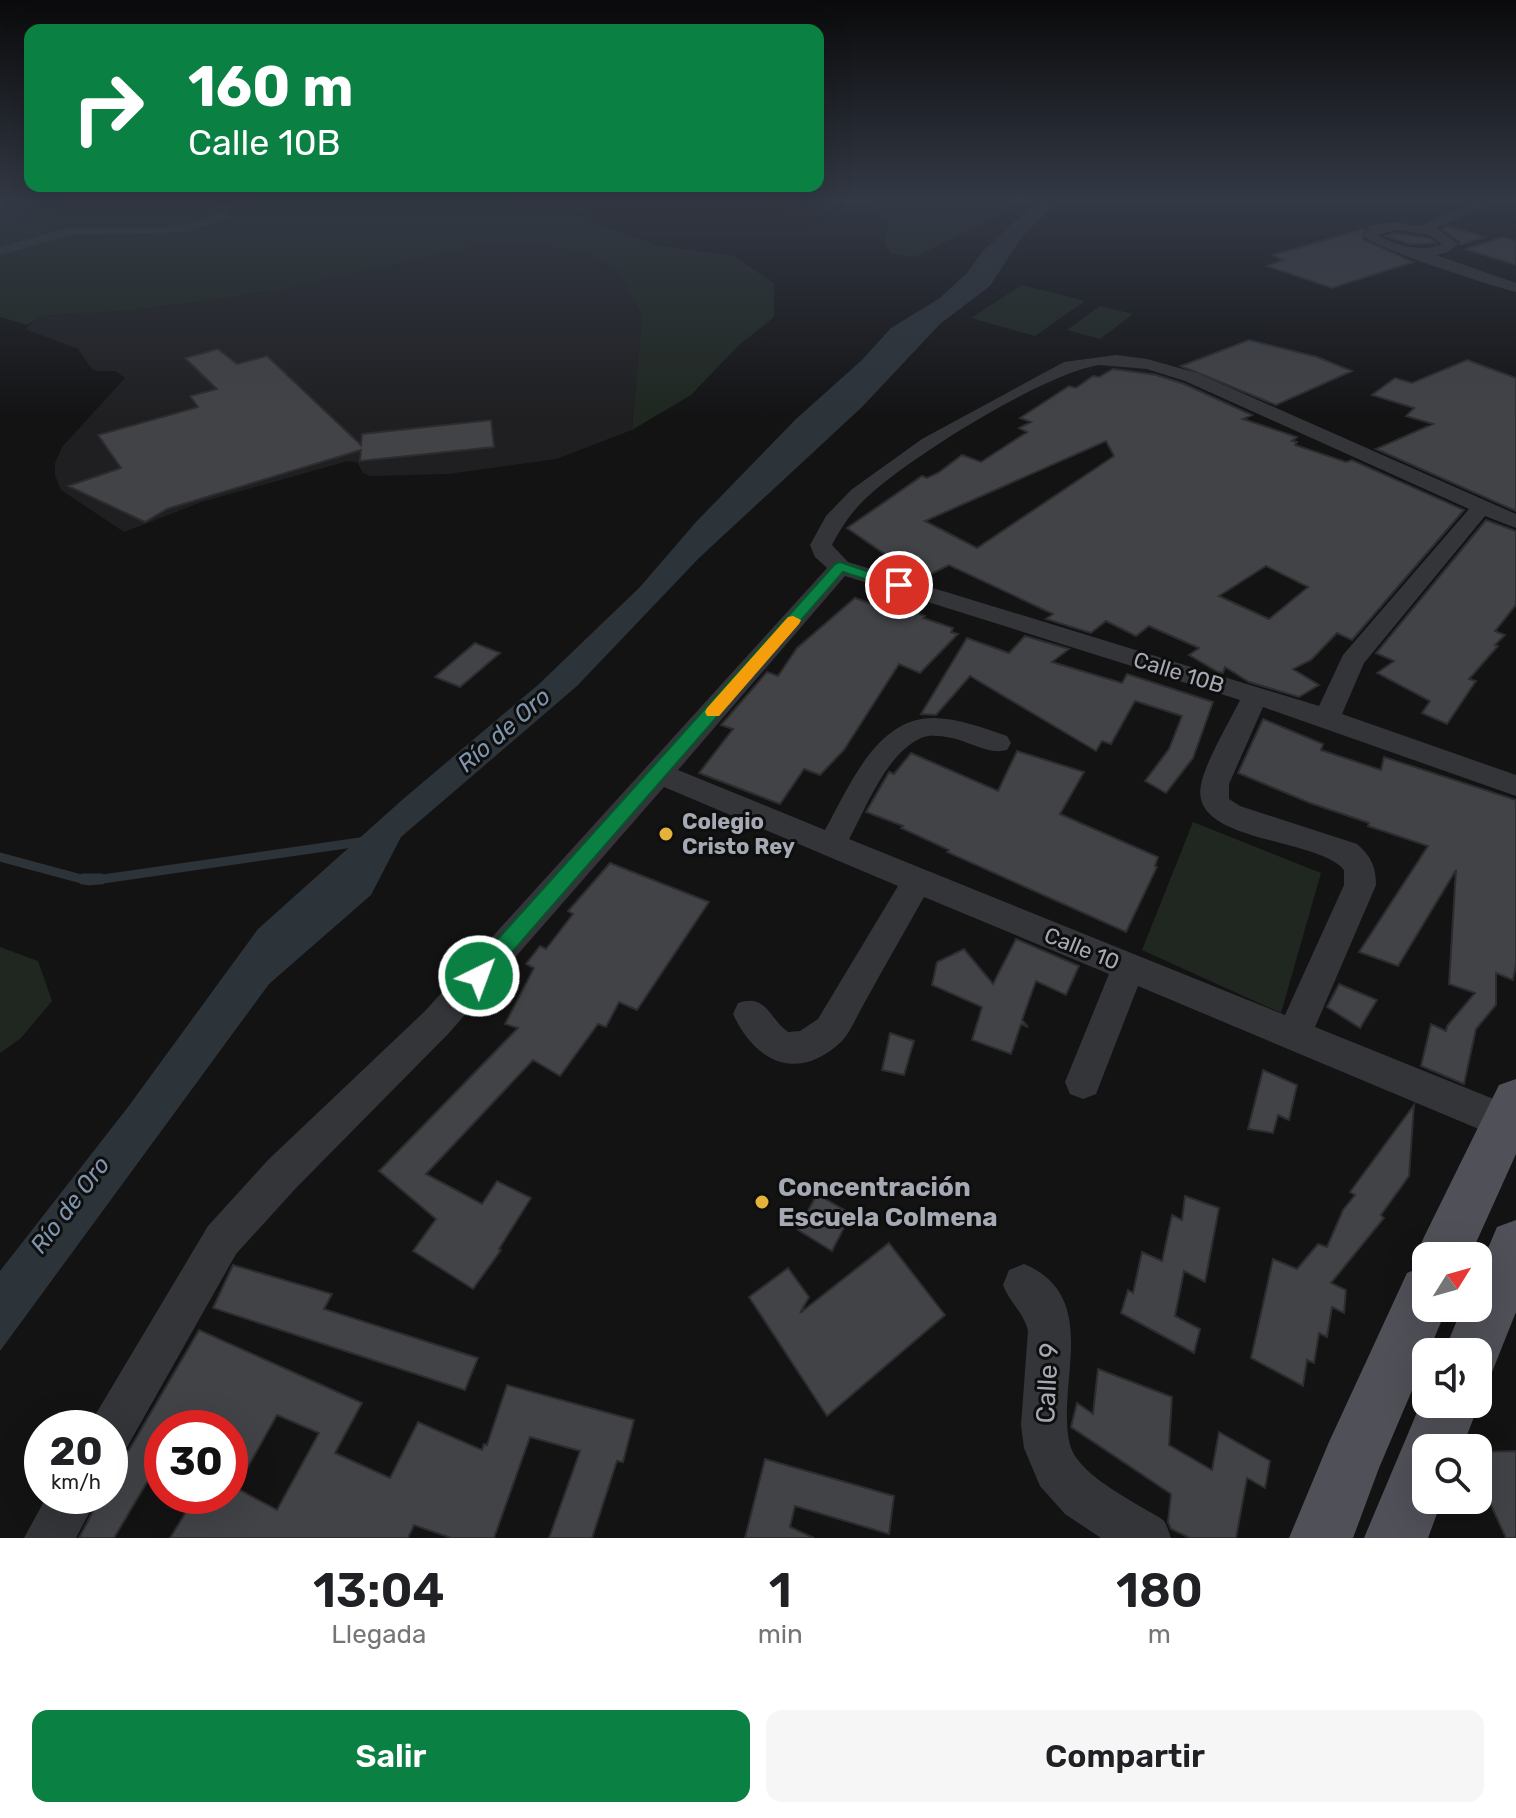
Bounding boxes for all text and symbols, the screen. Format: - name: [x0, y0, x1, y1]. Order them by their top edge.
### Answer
- text: 160 m: [188, 54, 354, 120]
- icon: right: [56, 56, 160, 160]
- text: Calle 10B: [188, 121, 341, 164]
- pin: [865, 551, 933, 619]
- icon: arrive: [877, 563, 921, 607]
- street label: Calle 10B: [1130, 646, 1227, 699]
- water label: Río de Oro: [452, 682, 556, 778]
- place label: Colegio Cristo Rey: [682, 808, 795, 860]
- marker: Colegio Cristo Rey: [657, 825, 675, 843]
- street label: Calle 10: [1040, 921, 1123, 976]
- position arrow: [437, 934, 521, 1018]
- water label: Río de Oro: [25, 1151, 115, 1259]
- place label: Concentración Escuela Colmena: [778, 1172, 998, 1233]
- marker: Concentración Escuela Colmena: [753, 1193, 771, 1211]
- north arrow: [1412, 1242, 1492, 1322]
- map controls: [1412, 1242, 1492, 1514]
- button: sound: [1412, 1338, 1492, 1418]
- street label: Calle 9: [1030, 1342, 1065, 1424]
- speed limit sign: 30: [144, 1410, 248, 1514]
- text: 20: [49, 1428, 103, 1475]
- button: search: [1412, 1434, 1492, 1514]
- text: km/h: [51, 1470, 101, 1494]
- text: 13:04: [313, 1562, 445, 1619]
- text: 1: [769, 1562, 792, 1619]
- text: 180: [1116, 1562, 1203, 1619]
- text: Llegada: [331, 1619, 426, 1650]
- text: min: [758, 1619, 803, 1650]
- text: m: [1148, 1619, 1171, 1650]
- button: Salir: [32, 1710, 750, 1802]
- button: Compartir: [766, 1710, 1484, 1802]

